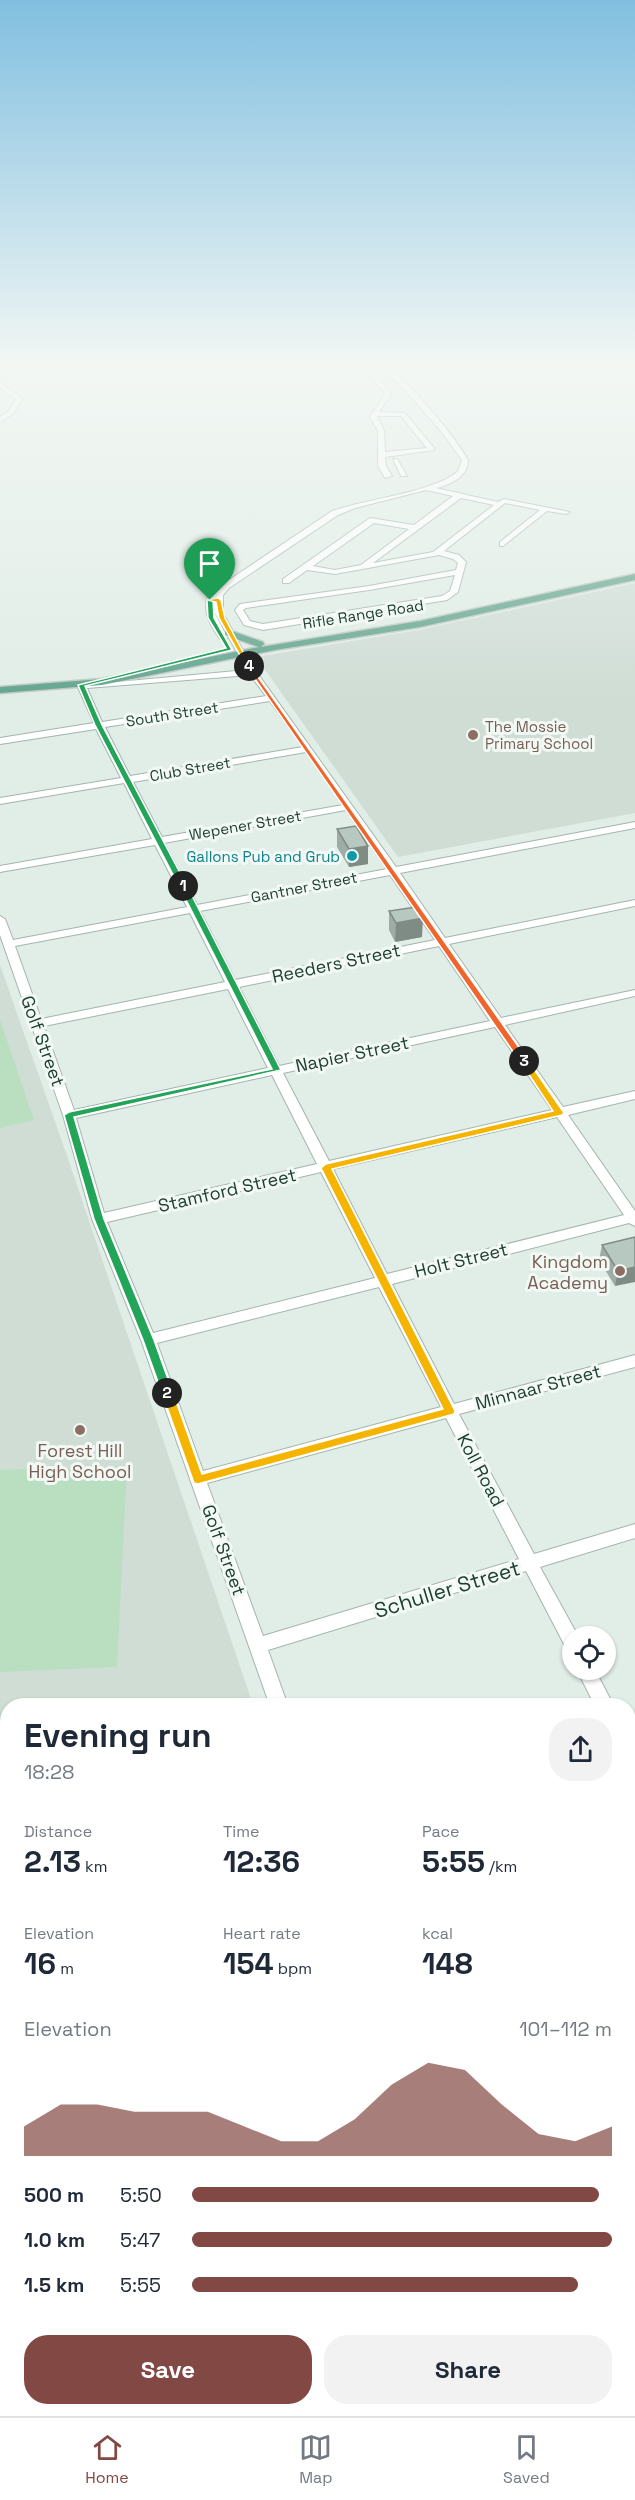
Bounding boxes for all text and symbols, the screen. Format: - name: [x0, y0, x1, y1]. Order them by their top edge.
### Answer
- pin: [184, 538, 235, 600]
- icon: arrive: [193, 547, 226, 580]
- street label: Rifle Range Road: [301, 595, 425, 633]
- pin: 4: [234, 651, 264, 681]
- text: 4: [244, 655, 254, 676]
- street label: South Street: [124, 697, 220, 731]
- place label: The Mossie Primary School: [485, 717, 593, 753]
- marker: The Mossie Primary School: [466, 728, 480, 742]
- street label: Club Street: [148, 753, 232, 785]
- street label: Wepener Street: [187, 806, 303, 844]
- place label: Gallons Pub and Grub: [186, 847, 340, 866]
- marker: Gallons Pub and Grub: [345, 849, 359, 863]
- street label: Gantner Street: [249, 867, 359, 907]
- pin: 1: [168, 871, 198, 901]
- text: 1: [179, 875, 187, 896]
- street label: Reeders Street: [270, 938, 402, 988]
- street label: Golf Street: [16, 992, 70, 1090]
- street label: Napier Street: [293, 1031, 411, 1077]
- pin: 3: [509, 1046, 539, 1076]
- text: 3: [519, 1050, 529, 1071]
- street label: Stamford Street: [156, 1163, 298, 1217]
- street label: Holt Street: [412, 1237, 510, 1283]
- place label: Kingdom Academy: [527, 1250, 608, 1294]
- marker: Kingdom Academy: [613, 1264, 627, 1278]
- street label: Minnaar Street: [473, 1359, 603, 1415]
- pin: 2: [152, 1378, 182, 1408]
- text: 2: [162, 1382, 172, 1403]
- marker: Forest Hill High School: [73, 1423, 87, 1437]
- street label: Koll Road: [452, 1430, 510, 1510]
- place label: Forest Hill High School: [29, 1439, 131, 1483]
- street label: Golf Street: [197, 1501, 251, 1599]
- street label: Schuller Street: [371, 1554, 523, 1624]
- map controls: [562, 1626, 616, 1680]
- button: locate: [562, 1626, 616, 1680]
- text: Evening run: [24, 1715, 212, 1757]
- button: share: [549, 1718, 612, 1781]
- text: 18:28: [24, 1759, 74, 1785]
- text: Distance: [24, 1821, 92, 1842]
- text: Time: [223, 1821, 259, 1842]
- text: Pace: [422, 1821, 459, 1842]
- text: 2.13: [24, 1842, 81, 1881]
- text: 12:36: [223, 1842, 300, 1881]
- text: 5:55: [422, 1842, 485, 1881]
- text: km: [81, 1856, 107, 1877]
- text: /km: [485, 1856, 517, 1877]
- text: Elevation: [24, 1923, 94, 1944]
- text: Heart rate: [223, 1923, 301, 1944]
- text: kcal: [422, 1923, 453, 1944]
- text: 16: [24, 1944, 56, 1983]
- text: 154: [223, 1944, 274, 1983]
- text: 148: [422, 1944, 473, 1983]
- text: m: [56, 1958, 74, 1979]
- text: bpm: [274, 1958, 312, 1979]
- text: Elevation: [24, 2016, 112, 2042]
- text: 101–112 m: [519, 2016, 612, 2042]
- text: 500 m: [24, 2182, 84, 2208]
- text: 5:50: [120, 2182, 162, 2208]
- text: 1.0 km: [24, 2227, 85, 2253]
- text: 5:47: [120, 2227, 160, 2253]
- text: 1.5 km: [24, 2272, 84, 2298]
- text: 5:55: [120, 2272, 161, 2298]
- button: Save: [24, 2335, 312, 2404]
- button: Share: [324, 2335, 612, 2404]
- tab: Home: [85, 2431, 129, 2488]
- tab: Map: [299, 2431, 333, 2488]
- tab: Saved: [503, 2431, 550, 2488]

